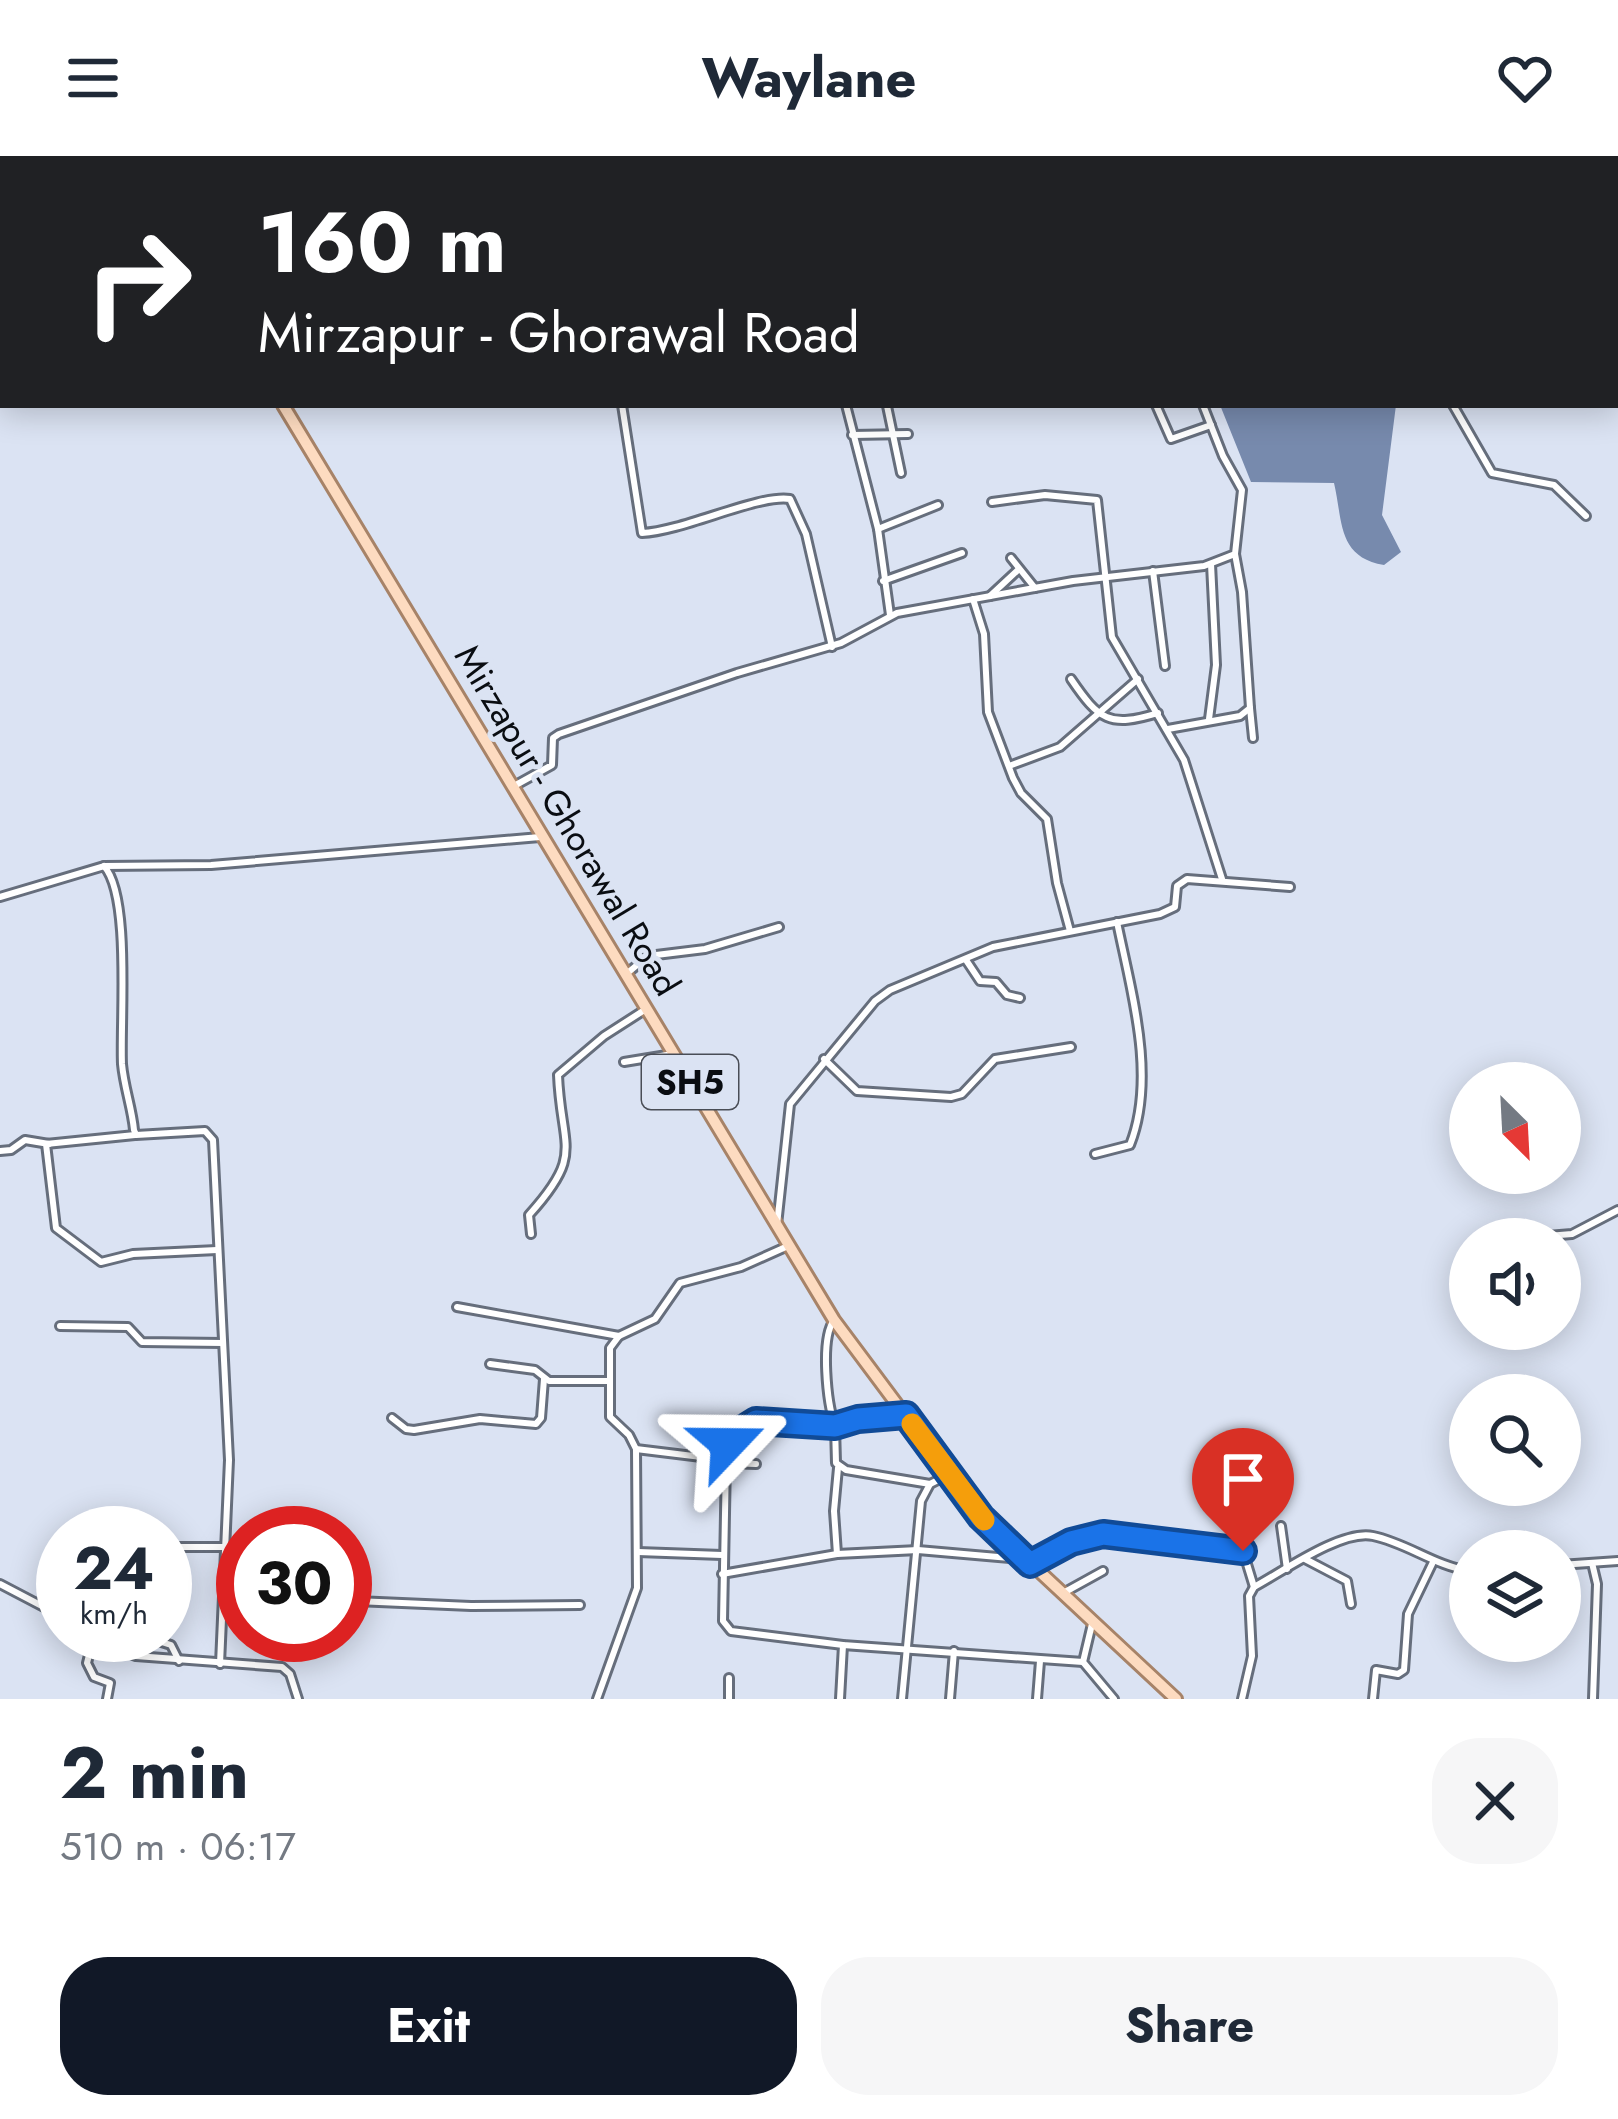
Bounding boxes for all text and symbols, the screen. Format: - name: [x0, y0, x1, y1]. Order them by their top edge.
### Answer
- text: Waylane: [702, 39, 916, 117]
- icon: menu: [60, 45, 126, 111]
- icon: heart: [1492, 45, 1558, 111]
- text: 160 m: [258, 182, 507, 304]
- icon: right: [60, 204, 216, 360]
- text: Mirzapur - Ghorawal Road: [258, 294, 860, 372]
- street label: Mirzapur - Ghorawal Road: [442, 635, 694, 1005]
- road number: SH5: [642, 1055, 738, 1109]
- north arrow: [1449, 1062, 1581, 1194]
- map controls: [1449, 1062, 1581, 1662]
- button: sound: [1449, 1218, 1581, 1350]
- button: search: [1449, 1374, 1581, 1506]
- position arrow: [665, 1381, 791, 1507]
- pin: [1192, 1428, 1294, 1551]
- icon: arrive: [1210, 1446, 1276, 1512]
- speed limit sign: 30: [216, 1506, 372, 1662]
- text: 24: [73, 1525, 155, 1612]
- button: layers: [1449, 1530, 1581, 1662]
- text: km/h: [80, 1592, 148, 1635]
- text: 2 min: [60, 1721, 249, 1825]
- button: close: [1432, 1738, 1558, 1864]
- text: 510 m · 06:17: [60, 1818, 296, 1875]
- button: Exit: [60, 1957, 797, 2095]
- button: Share: [821, 1957, 1558, 2095]

